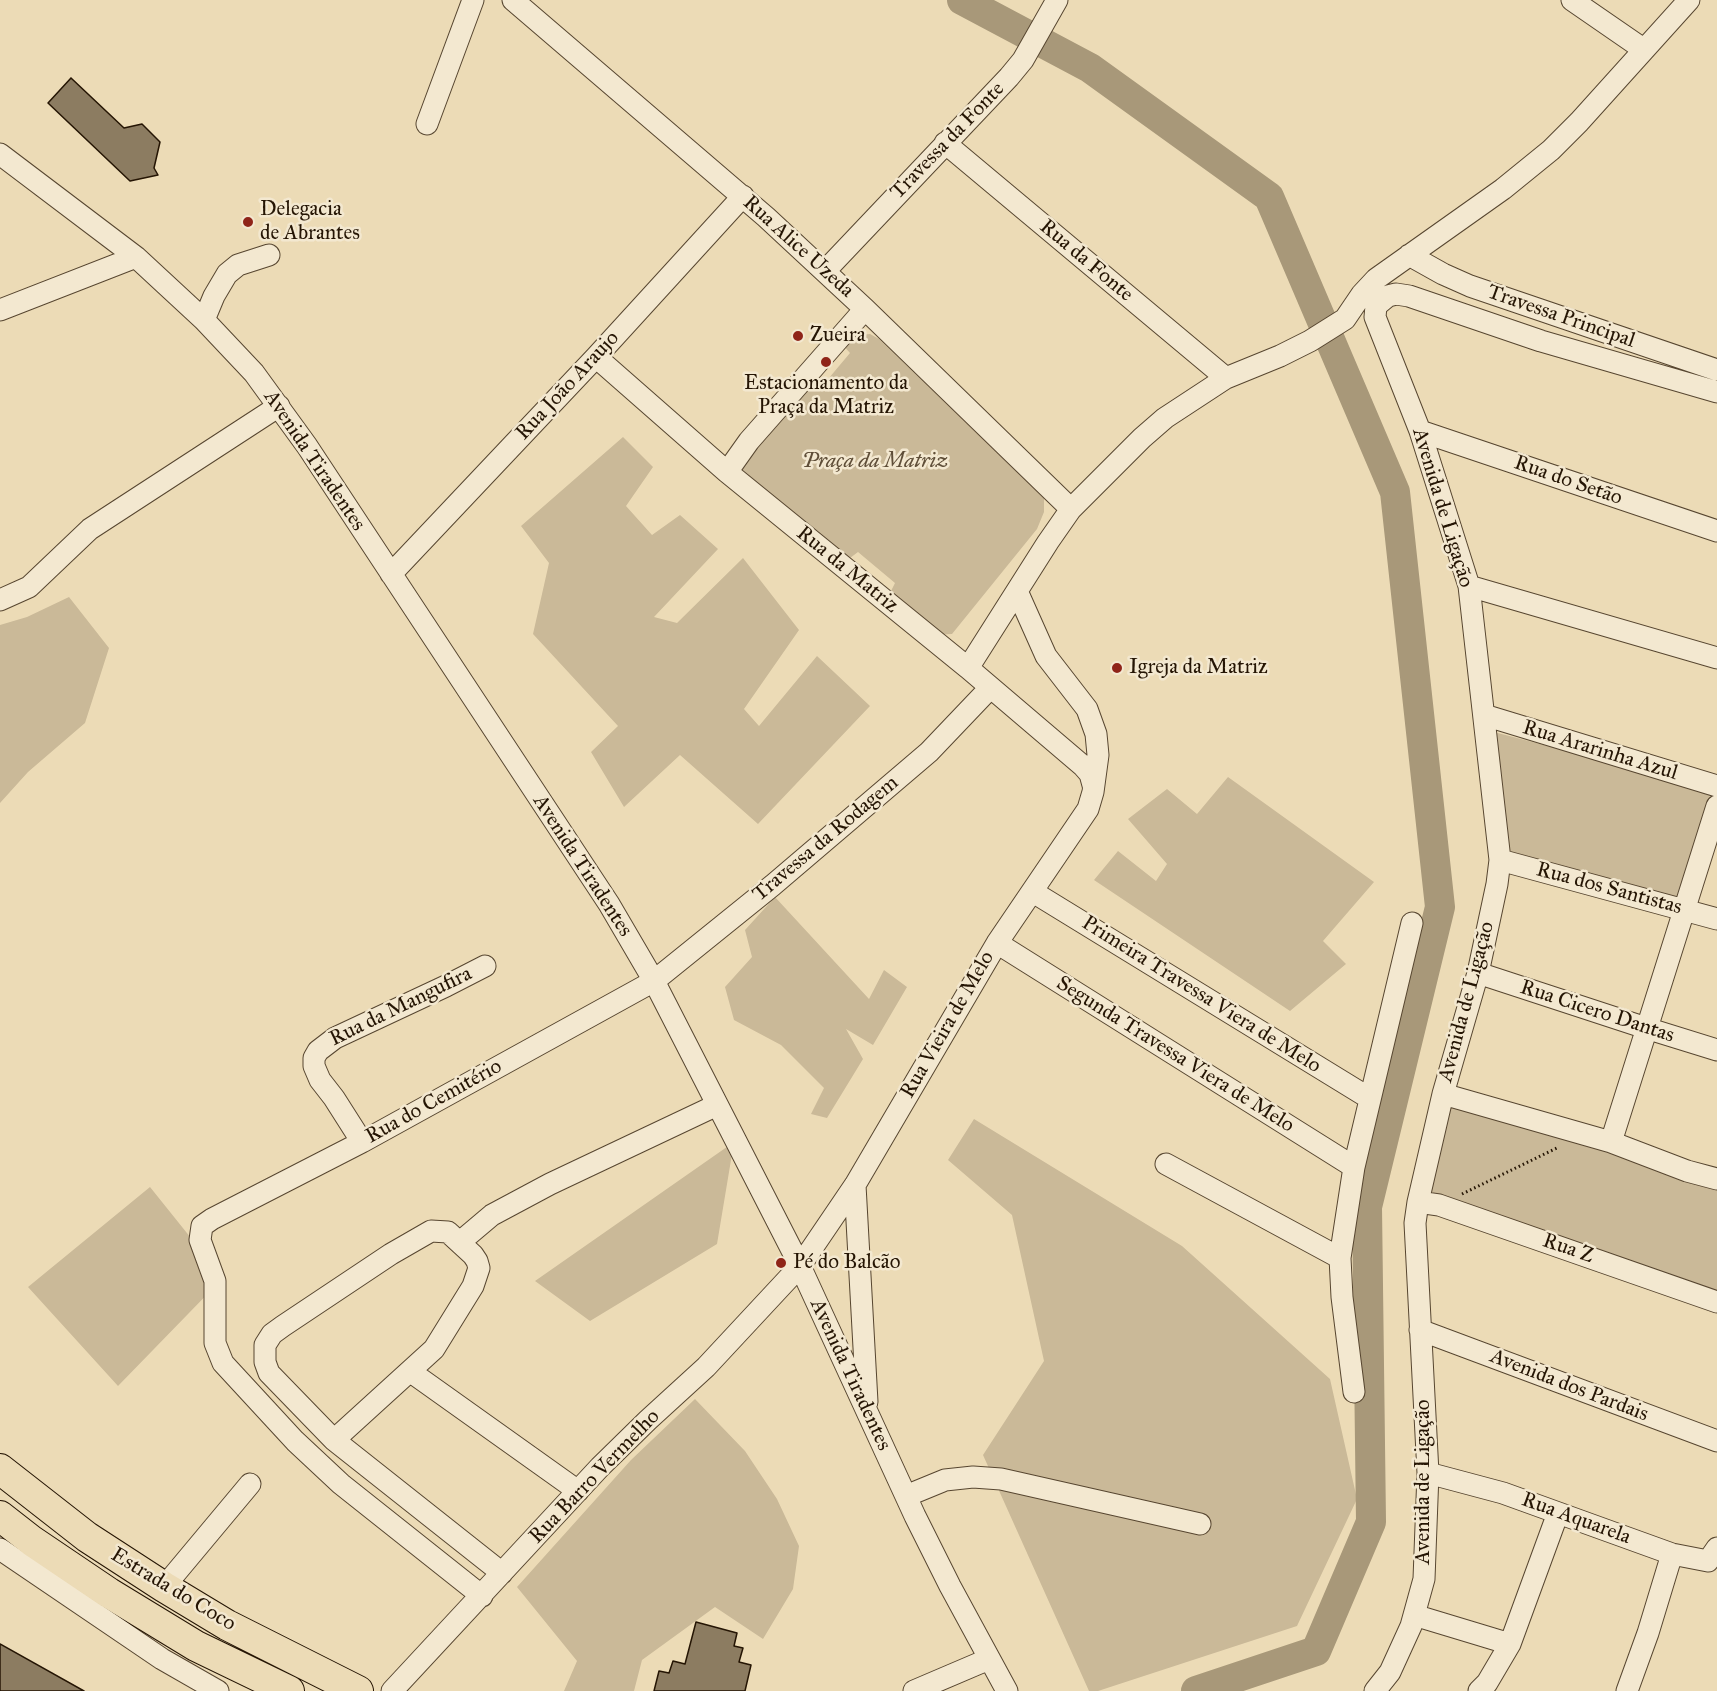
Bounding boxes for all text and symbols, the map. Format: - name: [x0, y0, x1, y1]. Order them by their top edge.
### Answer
- street label: Travessa da Fonte: [886, 77, 1010, 205]
- street label: Rua Alice Uzeda: [737, 191, 859, 303]
- place label: Delegacia de Abrantes: [260, 197, 360, 247]
- marker: Delegacia de Abrantes: [241, 215, 255, 229]
- street label: Rua da Fonte: [1034, 215, 1138, 307]
- street label: Travessa Principal: [1484, 280, 1638, 354]
- place label: Zueira: [810, 323, 866, 349]
- street label: Rua João Araujo: [511, 326, 625, 446]
- marker: Zueira: [791, 329, 805, 343]
- marker: Estacionamento da Praça da Matriz: [819, 355, 833, 369]
- place label: Estacionamento da Praça da Matriz: [744, 371, 908, 421]
- street label: Avenida Tiradentes: [258, 386, 370, 536]
- street label: Avenida de Ligação: [1406, 425, 1478, 591]
- park label: Praça da Matriz: [802, 449, 948, 475]
- street label: Rua do Setão: [1511, 451, 1625, 511]
- street label: Rua da Matriz: [791, 521, 903, 619]
- place label: Igreja da Matriz: [1129, 655, 1268, 681]
- marker: Igreja da Matriz: [1110, 661, 1124, 675]
- street label: Rua Ararinha Azul: [1519, 715, 1681, 787]
- street label: Travessa da Rodagem: [748, 771, 904, 907]
- street label: Avenida Tiradentes: [527, 790, 637, 942]
- street label: Rua dos Santistas: [1533, 857, 1685, 921]
- street label: Primeira Travessa Viera de Melo: [1077, 911, 1325, 1079]
- street label: Avenida de Ligação: [1433, 919, 1501, 1085]
- street label: Rua Vieira de Melo: [896, 947, 1000, 1103]
- street label: Rua da Mangufira: [326, 962, 476, 1052]
- street label: Segunda Travessa Viera de Melo: [1051, 971, 1299, 1139]
- street label: Rua Cicero Dantas: [1517, 975, 1677, 1049]
- street label: Rua do Cemitério: [361, 1054, 507, 1150]
- street label: Rua Z: [1539, 1229, 1597, 1269]
- place label: Pé do Balcão: [793, 1250, 900, 1276]
- marker: Pé do Balcão: [774, 1256, 788, 1270]
- street label: Avenida Tiradentes: [804, 1295, 896, 1455]
- street label: Avenida dos Pardais: [1486, 1344, 1652, 1428]
- street label: Avenida de Ligação: [1411, 1399, 1437, 1565]
- street label: Rua Barro Vermelho: [524, 1405, 666, 1549]
- street label: Rua Aquarela: [1518, 1488, 1634, 1550]
- street label: Estrada do Coco: [106, 1543, 240, 1637]

